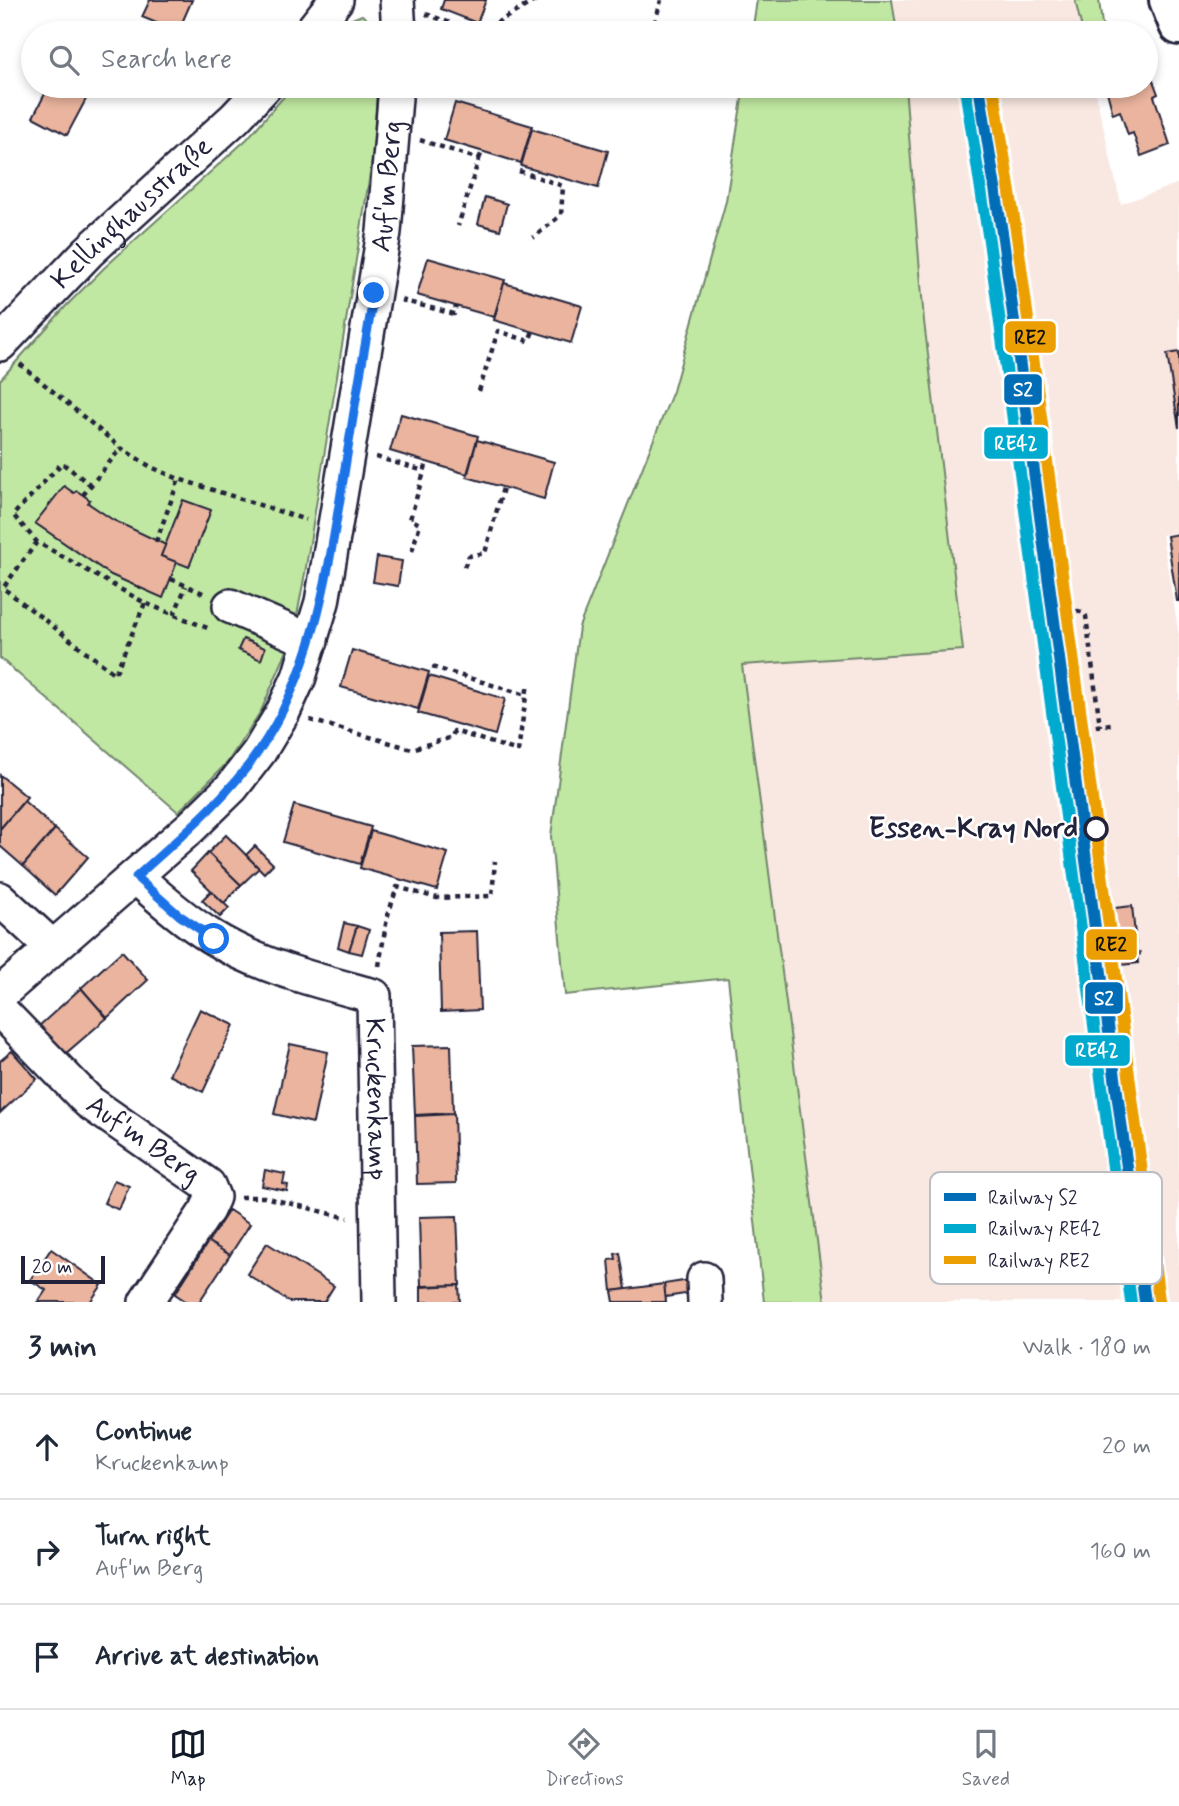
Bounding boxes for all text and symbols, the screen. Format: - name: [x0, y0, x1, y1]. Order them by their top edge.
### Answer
- search box: [21, 21, 1158, 98]
- icon: search: [45, 41, 83, 79]
- text: Search here: [101, 43, 232, 77]
- street label: Auf'm Berg: [362, 119, 412, 255]
- street label: Kellinghausstraße: [43, 129, 221, 298]
- route end: [358, 277, 389, 308]
- line badge: RE2: [1004, 320, 1057, 354]
- text: RE2: [1014, 326, 1046, 351]
- line badge: S2: [1003, 373, 1043, 406]
- text: S2: [1013, 378, 1034, 403]
- line badge: RE42: [983, 426, 1049, 460]
- text: RE42: [994, 432, 1038, 457]
- place label: Essen-Kray Nord: [869, 811, 1078, 848]
- marker: Essen-Kray Nord: [1084, 817, 1108, 841]
- route start: [198, 923, 229, 954]
- line badge: RE2: [1085, 928, 1138, 961]
- text: RE2: [1095, 933, 1127, 958]
- line badge: S2: [1084, 981, 1124, 1015]
- text: S2: [1094, 987, 1115, 1012]
- street label: Kruckenkamp: [356, 1017, 396, 1181]
- line badge: RE42: [1064, 1034, 1131, 1067]
- text: RE42: [1075, 1039, 1119, 1064]
- street label: Auf'm Berg: [78, 1087, 208, 1193]
- legend: [930, 1172, 1162, 1284]
- text: Railway S2: [988, 1186, 1077, 1212]
- text: Railway RE42: [988, 1217, 1101, 1243]
- text: Railway RE2: [988, 1249, 1089, 1275]
- scale bar: [21, 1253, 105, 1285]
- text: 20 m: [32, 1255, 72, 1280]
- text: 3 min: [28, 1328, 97, 1367]
- text: Walk · 180 m: [1022, 1333, 1151, 1363]
- text: Continue: [95, 1415, 192, 1449]
- icon: ahead: [28, 1428, 66, 1466]
- text: 20 m: [1102, 1432, 1151, 1462]
- text: Kruckenkamp: [95, 1449, 229, 1479]
- text: Turn right: [95, 1520, 211, 1554]
- icon: right: [28, 1533, 66, 1571]
- text: 160 m: [1090, 1537, 1151, 1567]
- text: Auf'm Berg: [95, 1554, 203, 1584]
- icon: arrive: [28, 1638, 66, 1676]
- text: Arrive at destination: [95, 1640, 319, 1674]
- tab: Map: [169, 1725, 207, 1792]
- tab: Directions: [545, 1725, 624, 1792]
- tab: Saved: [962, 1725, 1010, 1792]

